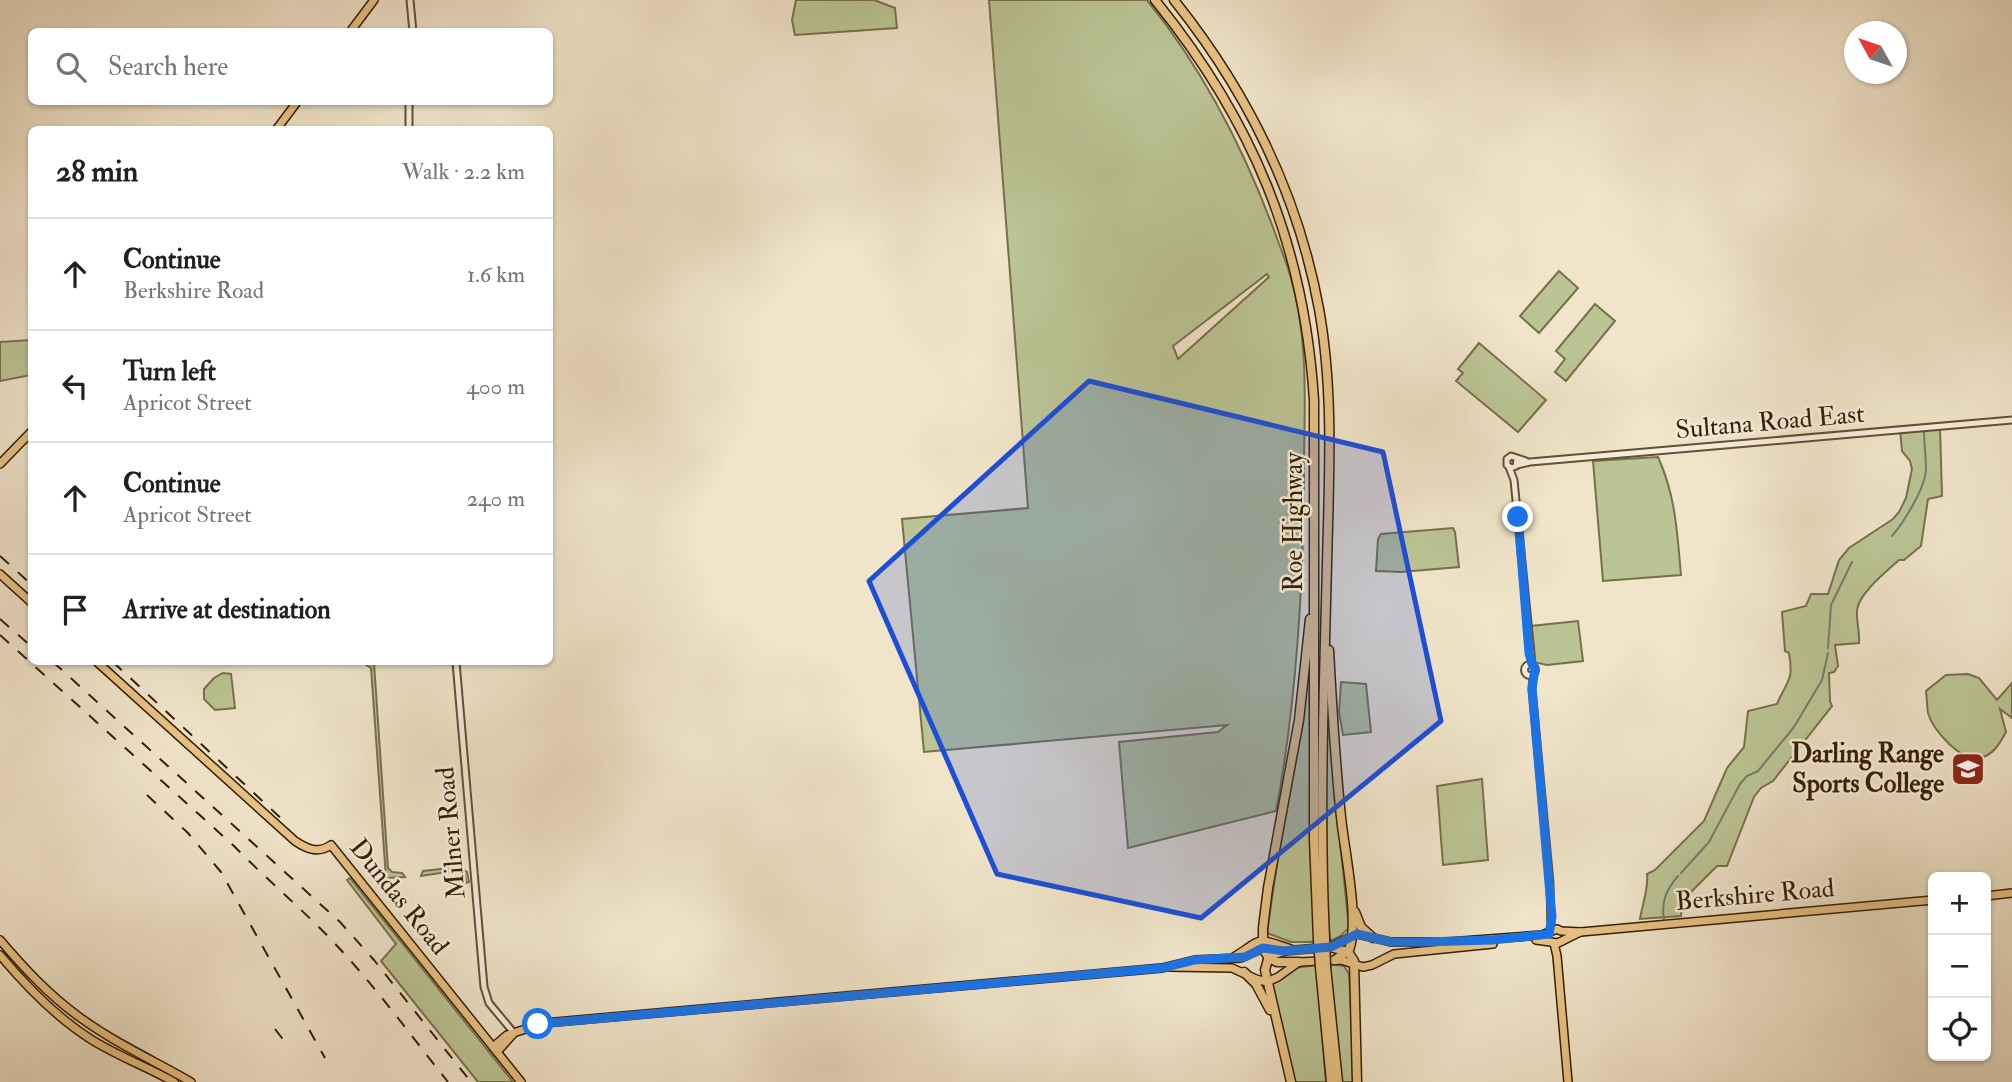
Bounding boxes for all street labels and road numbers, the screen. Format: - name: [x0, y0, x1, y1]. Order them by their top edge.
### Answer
- street label: Sultana Road East: [1674, 398, 1866, 446]
- street label: Roe Highway: [1278, 452, 1310, 592]
- street label: Milner Road: [429, 765, 473, 900]
- street label: Dundas Road: [342, 832, 456, 962]
- street label: Berkshire Road: [1674, 872, 1836, 918]

